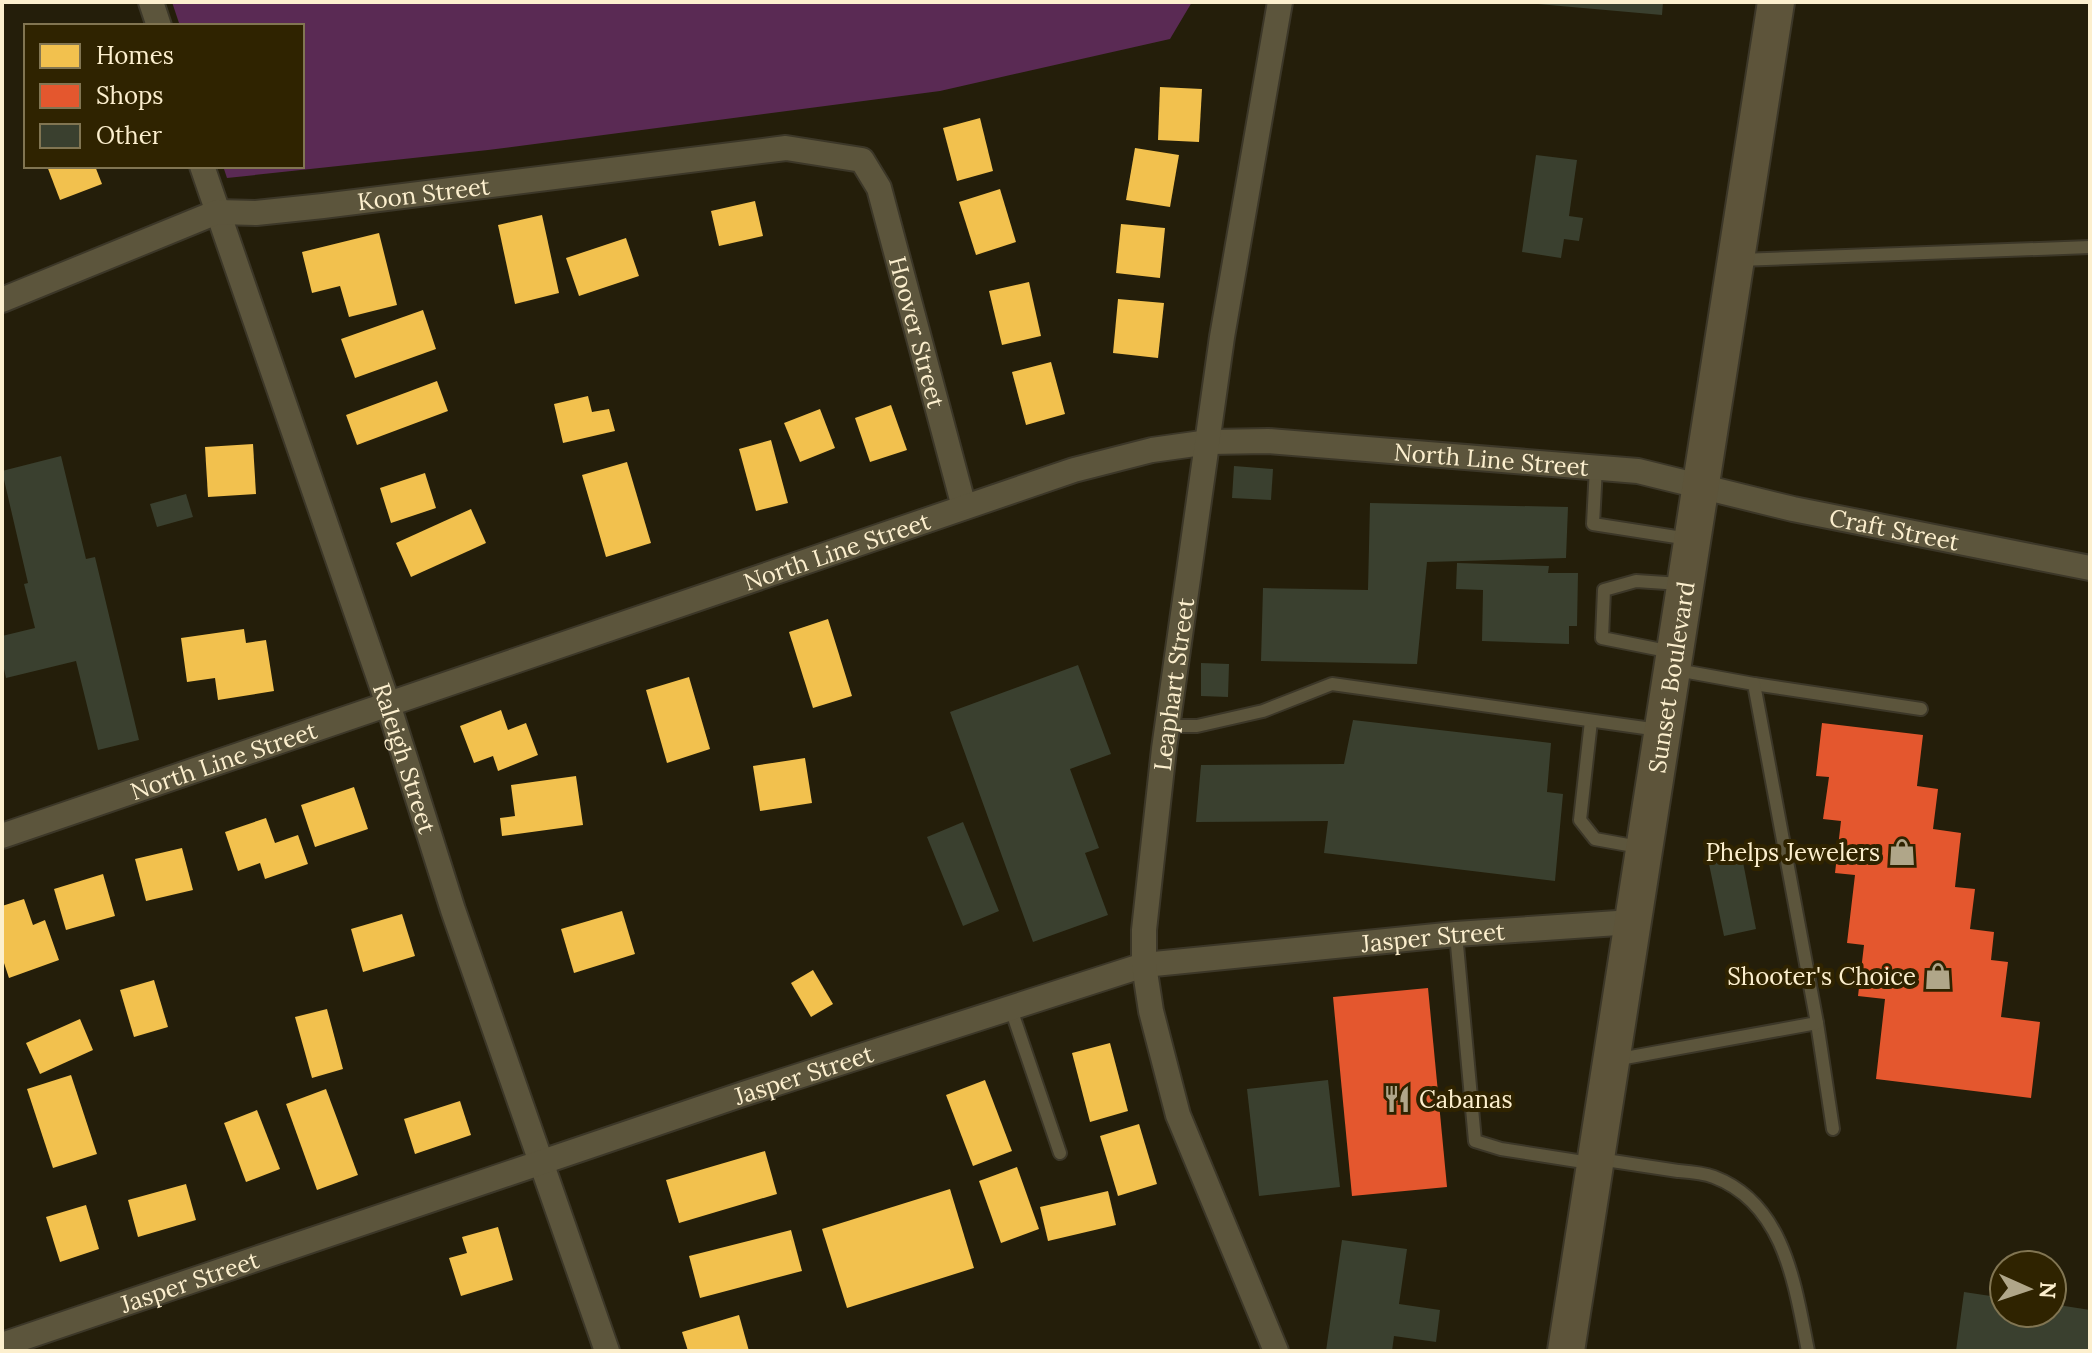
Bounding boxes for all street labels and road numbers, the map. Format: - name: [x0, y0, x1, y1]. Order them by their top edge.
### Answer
- street label: Koon Street: [356, 170, 492, 217]
- street label: Hoover Street: [882, 253, 953, 412]
- street label: North Line Street: [1393, 436, 1591, 483]
- street label: Craft Street: [1827, 501, 1963, 557]
- street label: North Line Street: [739, 505, 935, 597]
- street label: Sunset Boulevard: [1641, 579, 1701, 775]
- street label: Leaphart Street: [1146, 595, 1201, 772]
- street label: Raleigh Street: [366, 679, 444, 838]
- street label: North Line Street: [126, 714, 322, 807]
- street label: Jasper Street: [1359, 915, 1507, 959]
- street label: Jasper Street: [729, 1037, 878, 1112]
- street label: Jasper Street: [115, 1243, 263, 1320]

